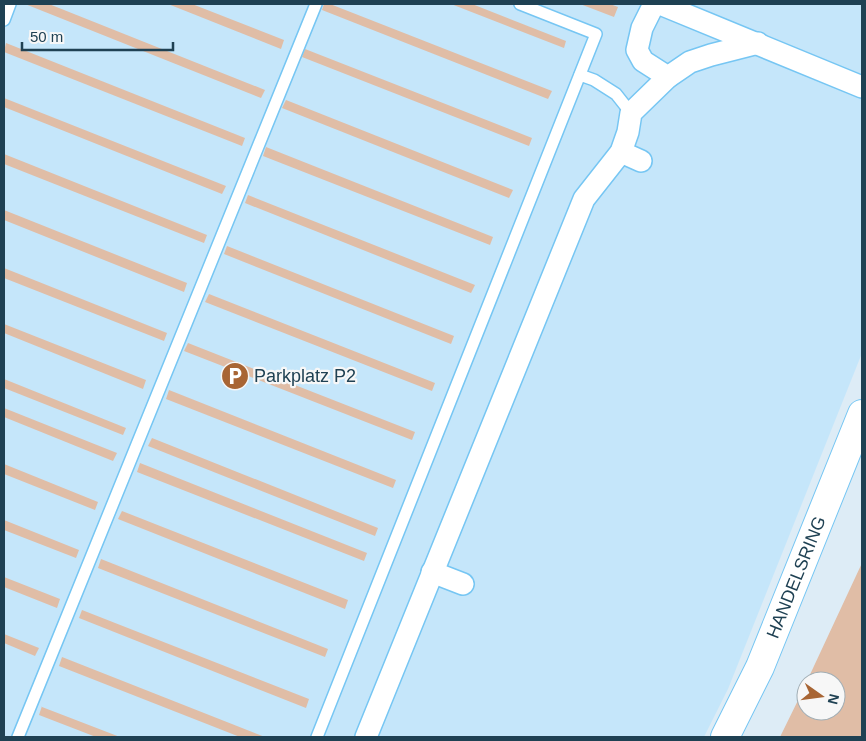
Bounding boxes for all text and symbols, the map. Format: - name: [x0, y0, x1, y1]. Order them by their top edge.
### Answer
- scale bar: [22, 20, 174, 52]
- text: 50 m: [30, 28, 63, 45]
- parking icon: Parkplatz P2: [220, 361, 250, 391]
- place label: Parkplatz P2: [254, 366, 356, 386]
- street label: HANDELSRING: [763, 513, 830, 641]
- north arrow: [796, 671, 846, 721]
- text: N: [825, 692, 843, 706]

